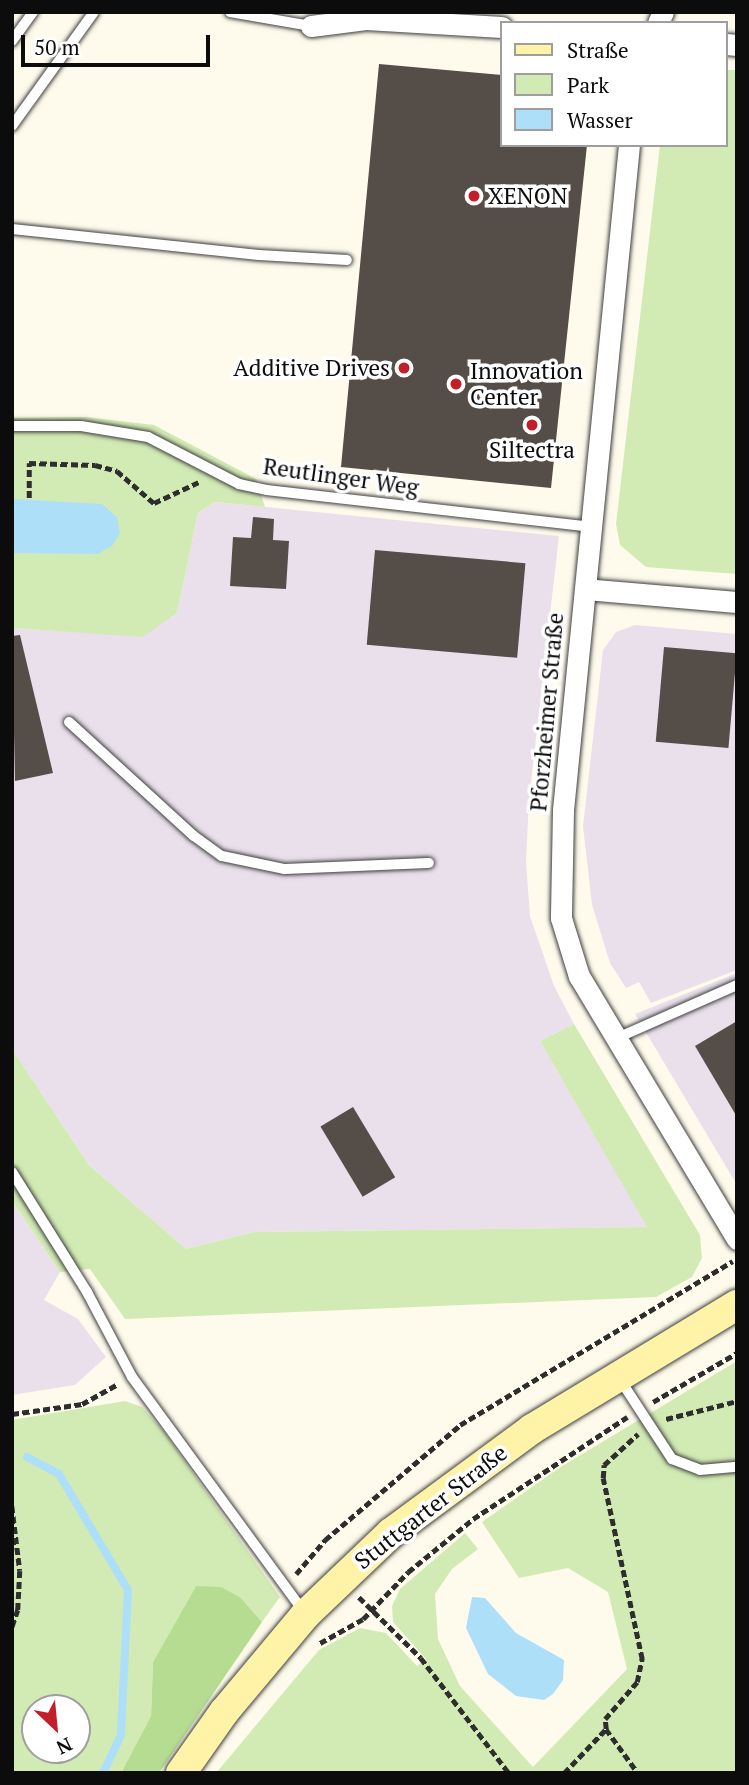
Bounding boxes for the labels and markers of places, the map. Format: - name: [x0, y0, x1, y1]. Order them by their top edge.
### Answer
- place label: XENON: [488, 182, 567, 210]
- marker: XENON: [466, 188, 482, 204]
- place label: Additive Drives: [233, 354, 390, 382]
- place label: Innovation Center: [470, 357, 583, 411]
- marker: Additive Drives: [396, 360, 412, 376]
- marker: Innovation Center: [448, 376, 464, 392]
- marker: Siltectra: [524, 417, 540, 433]
- place label: Siltectra: [489, 436, 575, 464]

